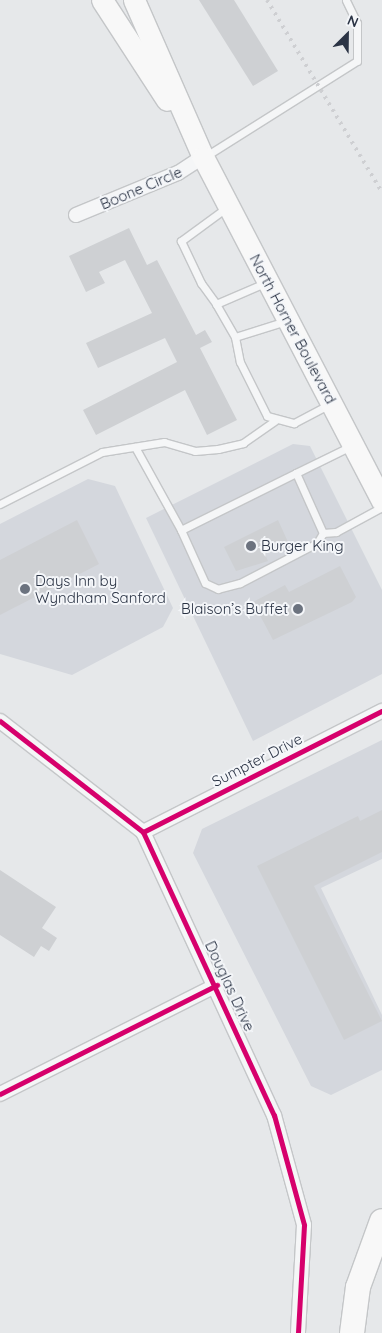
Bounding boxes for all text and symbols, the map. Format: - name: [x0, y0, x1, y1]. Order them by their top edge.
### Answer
- north arrow: [322, 10, 372, 60]
- text: N: [345, 11, 361, 31]
- street label: Boone Circle: [97, 163, 185, 213]
- street label: North Horner Boulevard: [246, 251, 340, 407]
- place label: Burger King: [261, 537, 344, 555]
- marker: Burger King: [245, 540, 257, 552]
- place label: Days Inn by Wyndham Sanford: [35, 571, 166, 606]
- marker: Days Inn by Wyndham Sanford: [19, 583, 31, 595]
- place label: Blaison’s Buffet: [181, 600, 288, 618]
- marker: Blaison’s Buffet: [292, 603, 304, 615]
- street label: Sumpter Drive: [209, 729, 305, 791]
- street label: Douglas Drive: [201, 938, 259, 1034]

